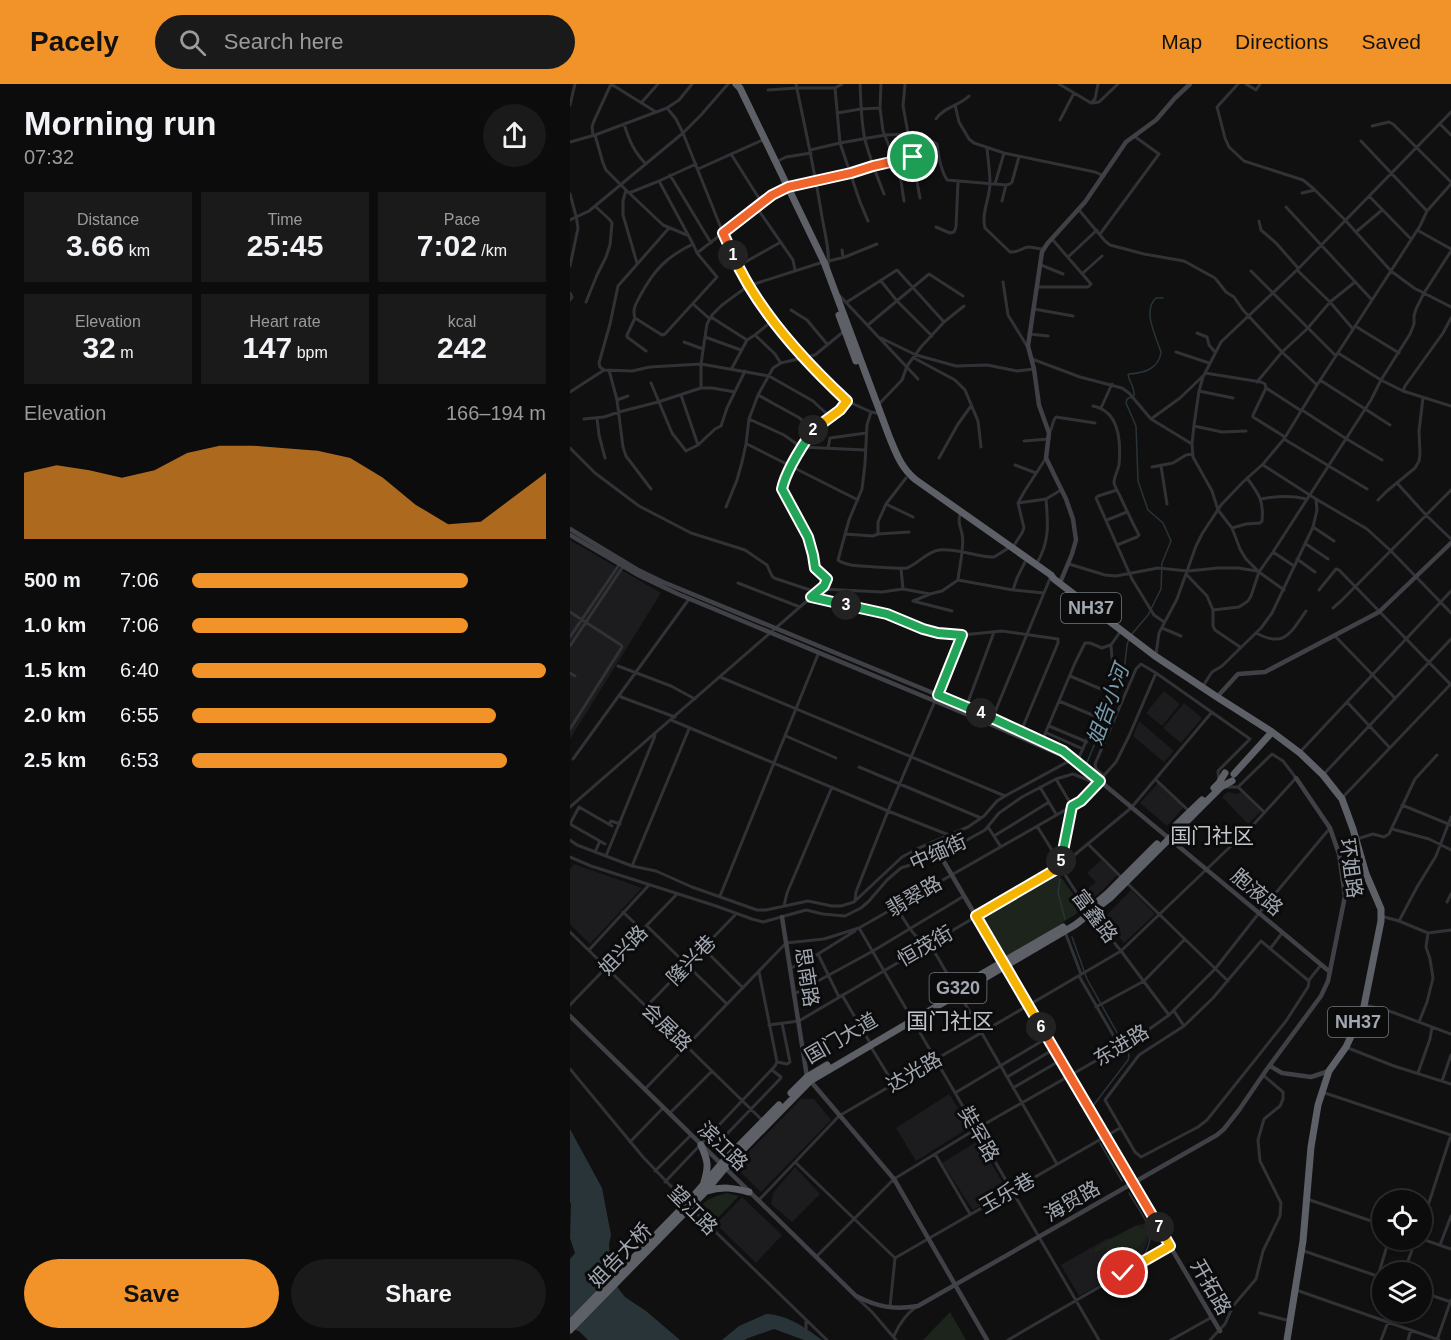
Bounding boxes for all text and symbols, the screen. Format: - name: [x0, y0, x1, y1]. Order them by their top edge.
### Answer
- search box: [155, 15, 575, 69]
- text: Pacely: [30, 26, 119, 57]
- icon: search: [176, 26, 209, 59]
- text: Search here: [224, 29, 344, 54]
- text: Map: [1161, 30, 1202, 53]
- text: Directions: [1235, 30, 1328, 53]
- text: Saved: [1361, 30, 1421, 53]
- button: share: [483, 104, 546, 167]
- text: Morning run: [24, 105, 216, 142]
- pin: [887, 131, 938, 182]
- icon: arrive: [896, 140, 929, 173]
- text: 07:32: [24, 146, 74, 168]
- text: Distance: [77, 211, 139, 228]
- text: Time: [268, 211, 302, 228]
- text: Pace: [444, 211, 480, 228]
- text: 3.66: [66, 229, 124, 262]
- text: 25:45: [247, 229, 323, 262]
- text: 7:02: [417, 229, 477, 262]
- pin: 1: [718, 240, 748, 270]
- text: km: [124, 242, 150, 259]
- text: /km: [477, 242, 507, 259]
- text: 1: [729, 246, 737, 263]
- text: Elevation: [75, 313, 141, 330]
- text: Heart rate: [249, 313, 321, 330]
- text: kcal: [448, 313, 476, 330]
- text: 32: [82, 331, 116, 364]
- text: 147: [242, 331, 292, 364]
- text: 242: [437, 331, 487, 364]
- text: m: [116, 344, 134, 361]
- text: bpm: [292, 344, 328, 361]
- text: Elevation: [24, 402, 106, 424]
- text: 166–194 m: [446, 402, 546, 424]
- pin: 2: [798, 415, 828, 445]
- text: 2: [809, 421, 817, 438]
- text: 500 m: [24, 569, 81, 591]
- text: 7:06: [120, 569, 159, 591]
- pin: 3: [831, 590, 861, 620]
- road number: NH37: [1061, 593, 1121, 623]
- text: 3: [842, 596, 850, 613]
- text: 1.0 km: [24, 614, 86, 636]
- text: 7:06: [120, 614, 159, 636]
- water label: 姐告小河: [1082, 658, 1134, 748]
- text: 1.5 km: [24, 659, 86, 681]
- text: 6:40: [120, 659, 159, 681]
- pin: 4: [966, 698, 996, 728]
- text: 2.0 km: [24, 704, 86, 726]
- text: 6:55: [120, 704, 159, 726]
- text: 4: [977, 704, 985, 721]
- text: 2.5 km: [24, 749, 86, 771]
- text: 6:53: [120, 749, 159, 771]
- district label: 国门社区: [1170, 824, 1254, 847]
- street label: 中缅街: [906, 830, 970, 874]
- street label: 环姐路: [1336, 837, 1366, 899]
- pin: 5: [1046, 846, 1076, 876]
- text: 5: [1057, 852, 1065, 869]
- street label: 胞液路: [1227, 864, 1287, 920]
- street label: 翡翠路: [883, 871, 945, 921]
- street label: 富鑫路: [1068, 885, 1122, 947]
- street label: 姐兴路: [594, 921, 652, 979]
- street label: 恒茂街: [894, 921, 956, 971]
- street label: 隆兴巷: [662, 931, 720, 989]
- street label: 思南路: [791, 946, 823, 1008]
- road number: G320: [930, 973, 986, 1003]
- street label: 会展路: [638, 998, 696, 1056]
- road number: NH37: [1328, 1007, 1388, 1037]
- street label: 国门大道: [801, 1008, 881, 1068]
- district label: 国门社区: [906, 1009, 994, 1034]
- pin: 6: [1026, 1012, 1056, 1042]
- text: 6: [1037, 1018, 1045, 1035]
- street label: 东进路: [1090, 1020, 1152, 1070]
- street label: 达光路: [883, 1047, 945, 1097]
- street label: 奘罕路: [954, 1103, 1004, 1165]
- street label: 滨江路: [694, 1117, 752, 1175]
- street label: 玉乐巷: [976, 1168, 1038, 1218]
- street label: 海贸路: [1041, 1176, 1103, 1226]
- street label: 望江路: [664, 1181, 722, 1239]
- map controls: [1372, 1190, 1432, 1322]
- button: locate: [1372, 1190, 1432, 1250]
- pin: 7: [1144, 1212, 1174, 1242]
- text: 7: [1155, 1218, 1163, 1235]
- street label: 姐告大桥: [584, 1219, 656, 1291]
- pin: [1097, 1247, 1148, 1298]
- icon: check: [1106, 1256, 1139, 1289]
- street label: 开拓路: [1186, 1256, 1236, 1318]
- button: Save: [24, 1259, 279, 1328]
- button: Share: [291, 1259, 546, 1328]
- button: layers: [1372, 1262, 1432, 1322]

